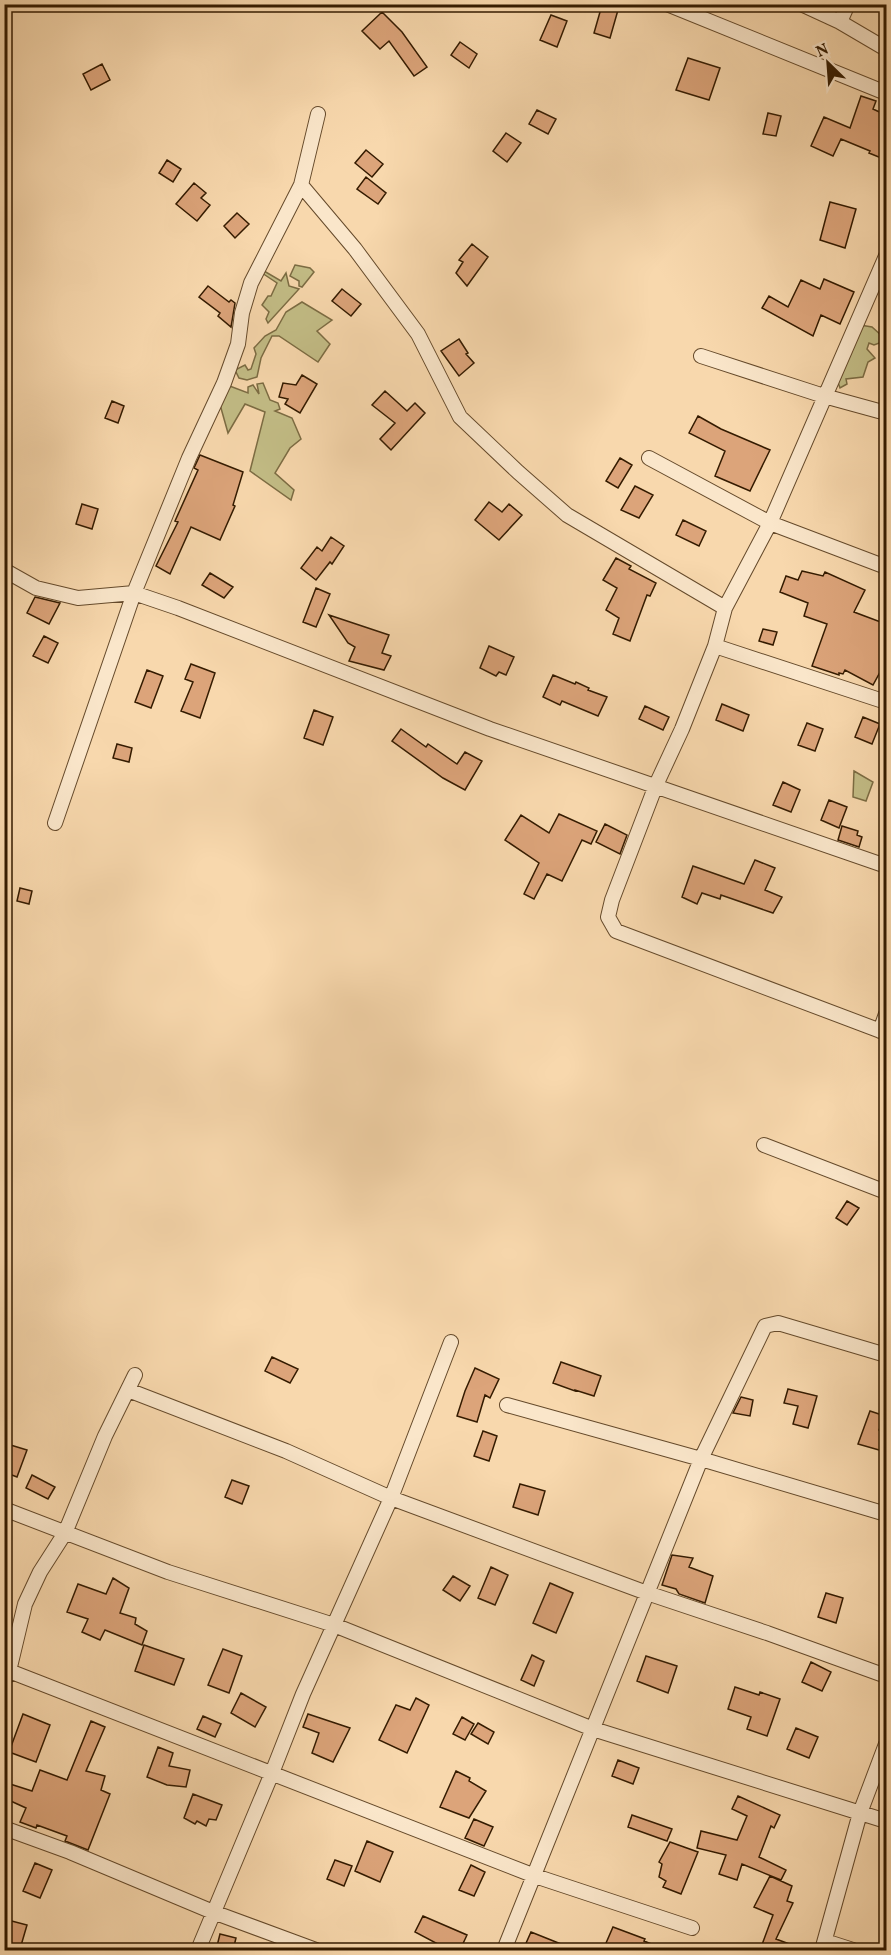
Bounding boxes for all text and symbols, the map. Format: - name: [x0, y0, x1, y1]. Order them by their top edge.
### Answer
- north arrow: [798, 33, 858, 93]
- text: N: [813, 39, 833, 64]

